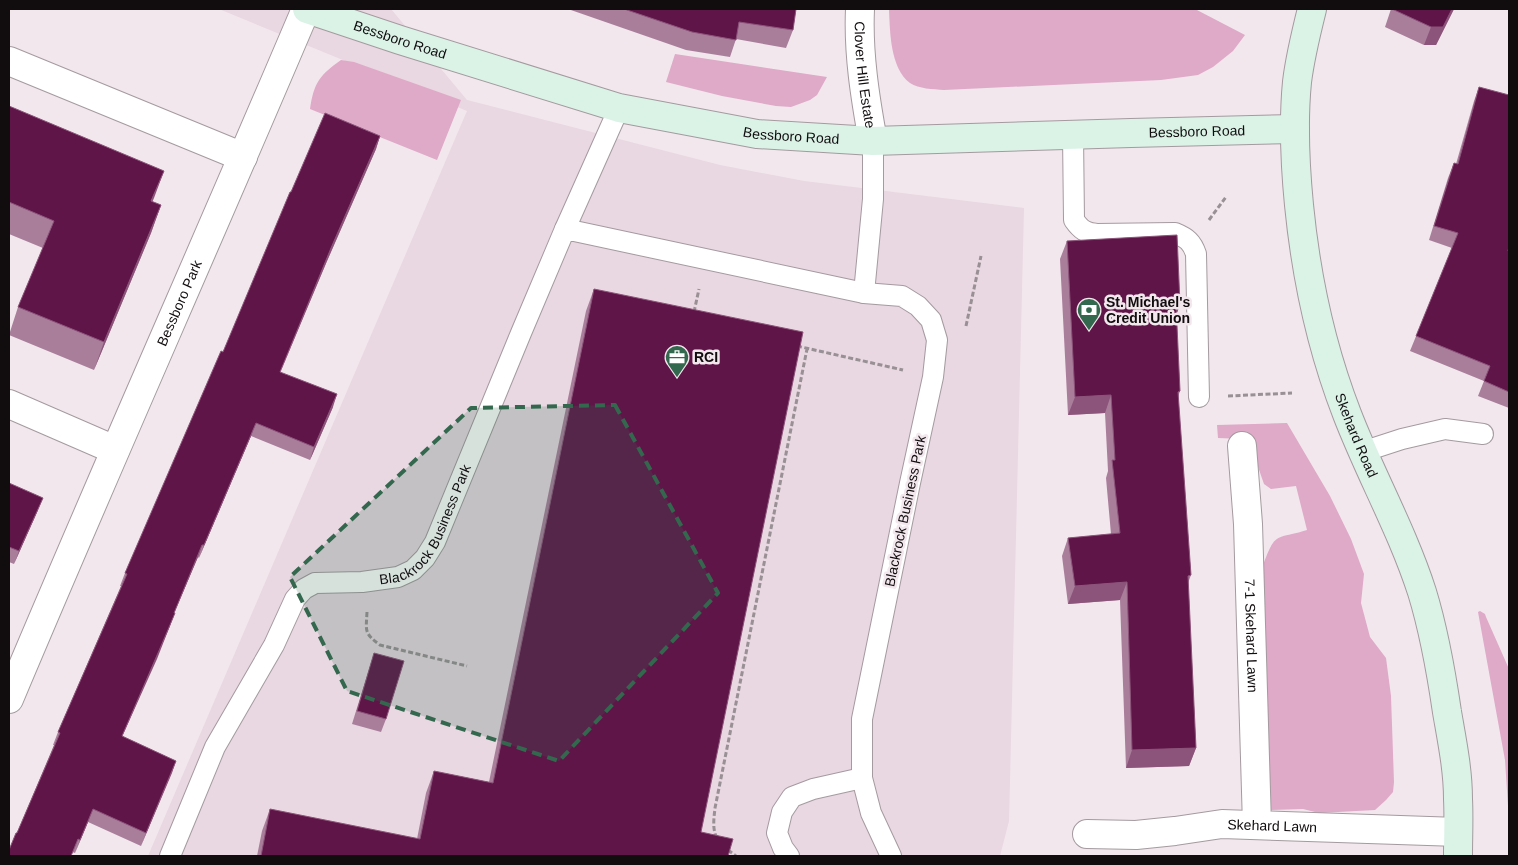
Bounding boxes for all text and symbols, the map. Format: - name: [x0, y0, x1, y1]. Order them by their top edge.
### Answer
- street label: Bessboro Road: [352, 17, 448, 62]
- street label: Clover Hill Estate: [852, 21, 879, 130]
- street label: Bessboro Road: [1148, 122, 1245, 141]
- street label: Bessboro Road: [742, 124, 840, 147]
- street label: Bessboro Park: [154, 257, 205, 348]
- place label: St. Michael's Credit Union: [1106, 294, 1190, 326]
- bank icon: St. Michael's Credit Union: [1076, 297, 1102, 331]
- office icon: RCI: [664, 344, 690, 378]
- place label: RCI: [694, 349, 718, 365]
- street label: Skehard Road: [1332, 391, 1381, 480]
- street label: Blackrock Business Park: [881, 433, 929, 588]
- street label: Blackrock Business Park: [378, 461, 474, 588]
- street label: 7-1 Skehard Lawn: [1242, 579, 1261, 693]
- street label: Skehard Lawn: [1227, 816, 1317, 835]

